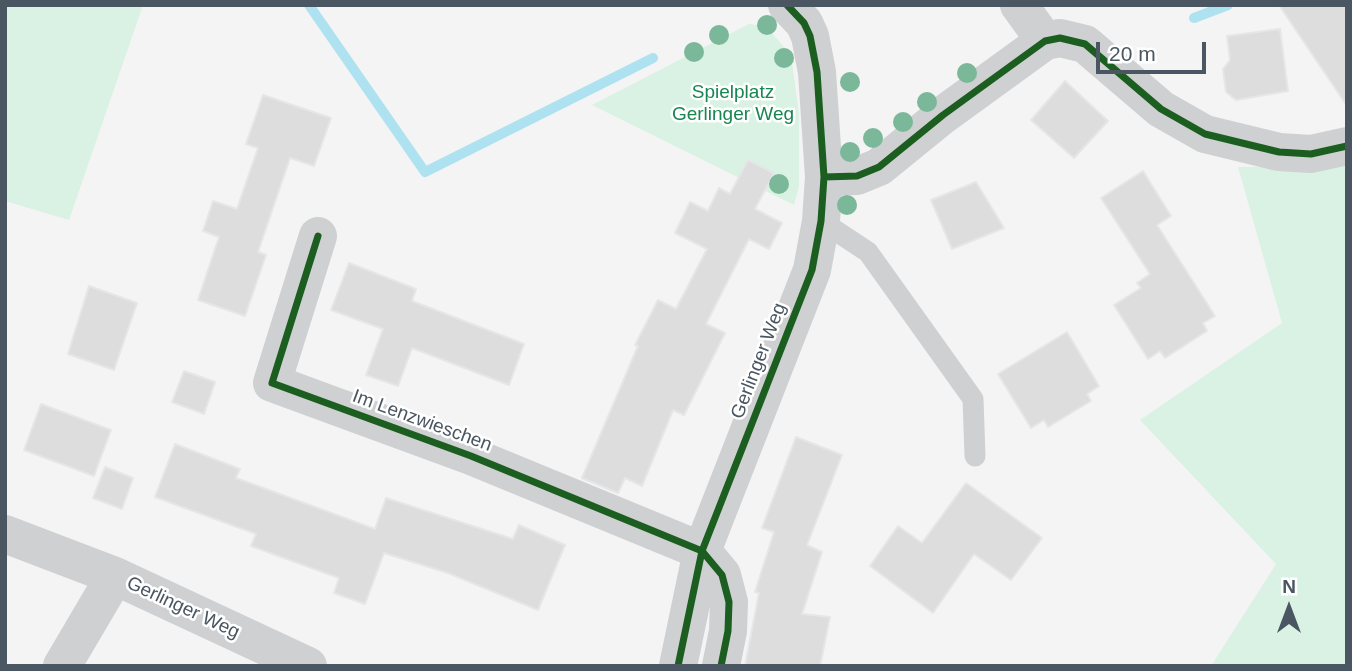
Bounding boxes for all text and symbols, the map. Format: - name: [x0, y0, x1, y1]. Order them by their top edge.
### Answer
- scale bar: [1100, 28, 1210, 72]
- text: 20 m: [1109, 42, 1156, 65]
- park label: Spielplatz Gerlinger Weg: [672, 82, 794, 126]
- street label: Gerlinger Weg: [726, 300, 792, 422]
- street label: Im Lenzwieschen: [349, 385, 495, 457]
- street label: Gerlinger Weg: [123, 572, 243, 644]
- north arrow: [1254, 573, 1324, 643]
- text: N: [1282, 576, 1296, 597]

